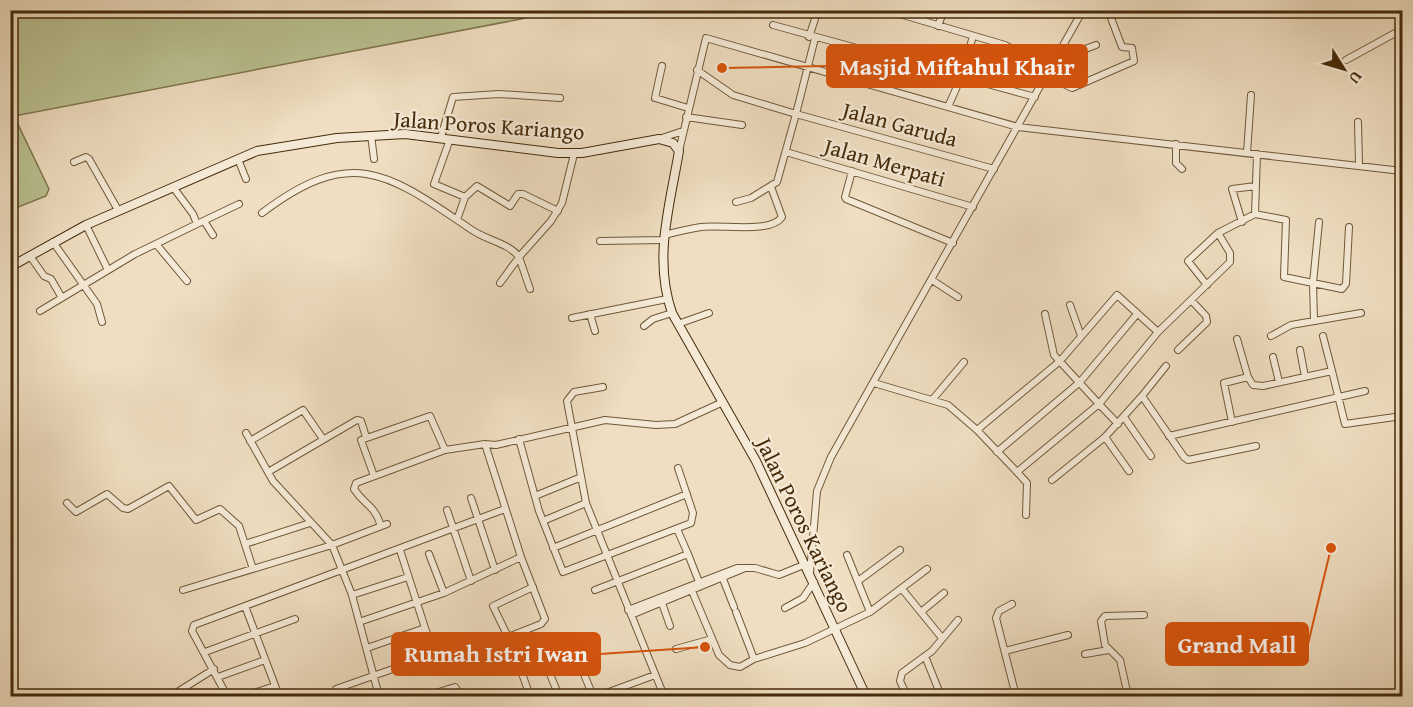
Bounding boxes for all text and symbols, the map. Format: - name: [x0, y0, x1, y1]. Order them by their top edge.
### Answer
- north arrow: [1314, 39, 1374, 99]
- callout: Masjid Miftahul Khair: [827, 45, 1087, 87]
- text: Masjid Miftahul Khair: [839, 49, 1075, 84]
- text: U: [1343, 67, 1369, 90]
- street label: Jalan Garuda: [836, 93, 962, 155]
- street label: Jalan Poros Kariango: [389, 102, 586, 148]
- street label: Jalan Merpati: [818, 129, 949, 195]
- street label: Jalan Poros Kariango: [747, 429, 861, 618]
- callout: Grand Mall: [1166, 623, 1308, 665]
- text: Grand Mall: [1178, 627, 1297, 662]
- callout: Rumah Istri Iwan: [392, 633, 600, 675]
- text: Rumah Istri Iwan: [404, 636, 588, 671]

